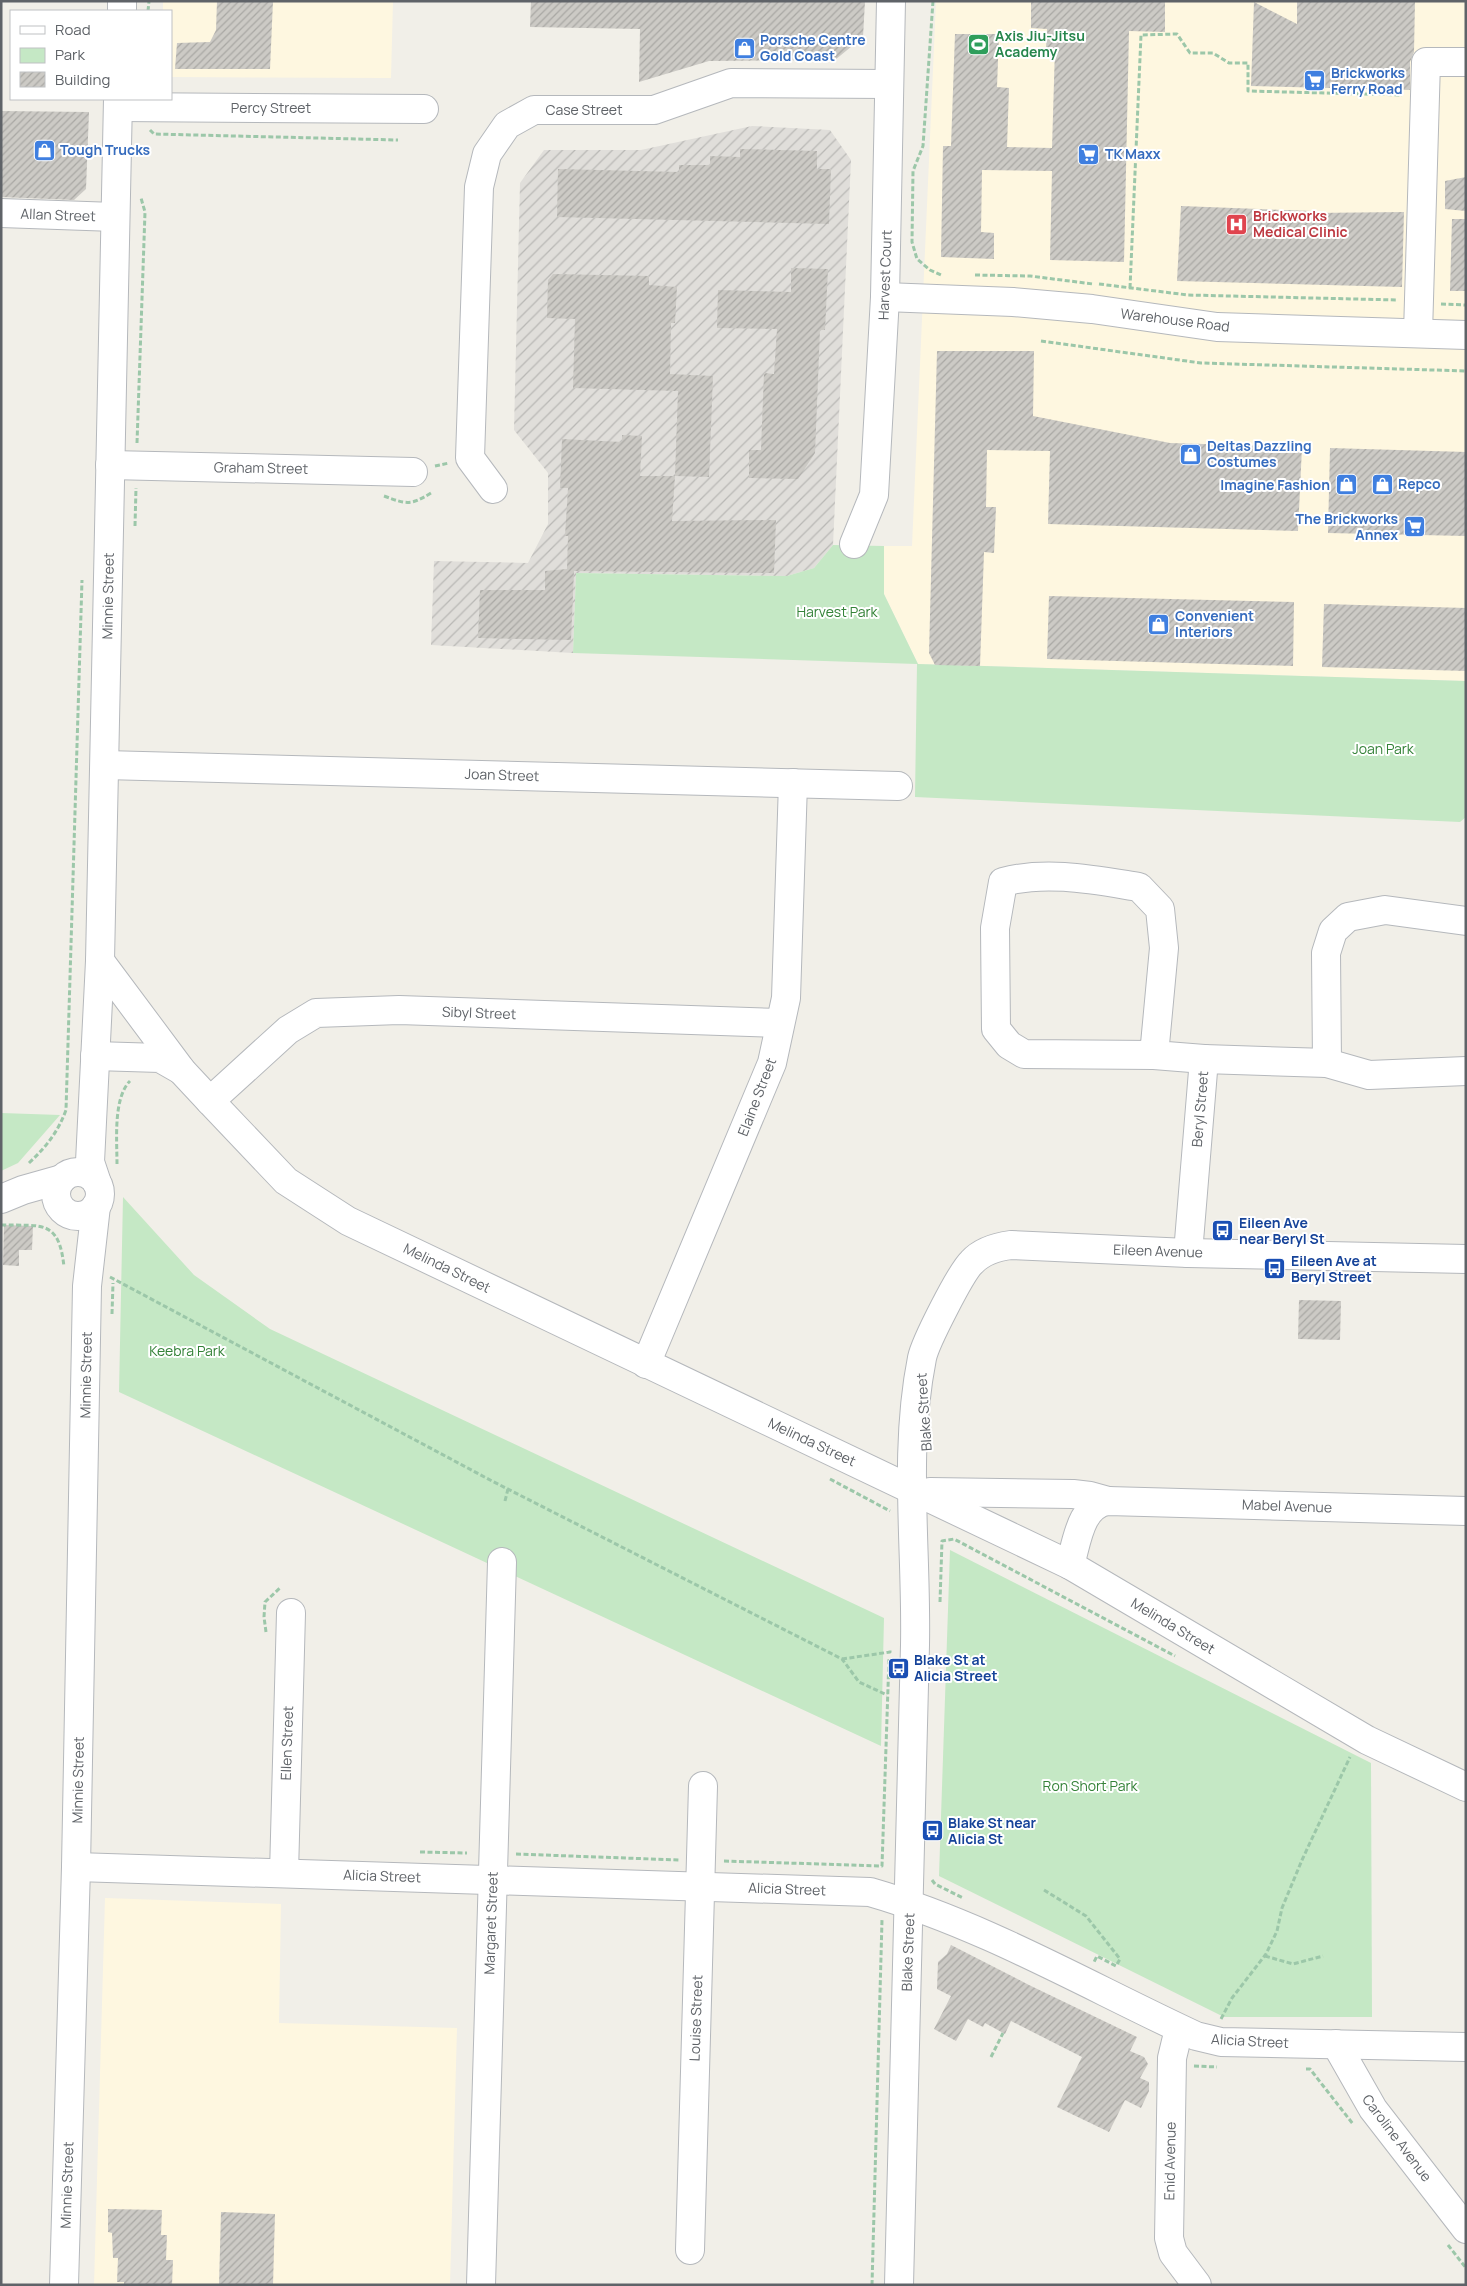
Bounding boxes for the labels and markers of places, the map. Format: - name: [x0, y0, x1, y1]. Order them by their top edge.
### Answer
- place label: Axis Jiu-Jitsu Academy: [995, 26, 1085, 61]
- place label: Porsche Centre Gold Coast: [760, 30, 866, 65]
- sports icon: Axis Jiu-Jitsu Academy: [967, 32, 991, 56]
- shop icon: Porsche Centre Gold Coast: [732, 36, 756, 60]
- place label: Brickworks Ferry Road: [1331, 63, 1406, 98]
- supermarket icon: Brickworks Ferry Road: [1303, 69, 1327, 93]
- shop icon: Tough Trucks: [32, 138, 56, 162]
- place label: Tough Trucks: [60, 140, 151, 159]
- supermarket icon: TK Maxx: [1077, 142, 1101, 166]
- place label: TK Maxx: [1105, 144, 1161, 163]
- place label: Brickworks Medical Clinic: [1253, 206, 1348, 241]
- hospital icon: Brickworks Medical Clinic: [1225, 212, 1249, 236]
- place label: Deltas Dazzling Costumes: [1207, 436, 1312, 471]
- shop icon: Deltas Dazzling Costumes: [1179, 442, 1203, 466]
- shop icon: Repco: [1370, 472, 1394, 496]
- shop icon: Imagine Fashion: [1334, 473, 1358, 497]
- place label: Repco: [1398, 474, 1441, 493]
- place label: Imagine Fashion: [1220, 475, 1330, 494]
- place label: The Brickworks Annex: [1295, 509, 1398, 544]
- supermarket icon: The Brickworks Annex: [1402, 515, 1426, 539]
- place label: Convenient Interiors: [1175, 606, 1254, 641]
- shop icon: Convenient Interiors: [1147, 612, 1171, 636]
- place label: Eileen Ave near Beryl St: [1239, 1213, 1325, 1248]
- bus stop icon: Eileen Ave near Beryl St: [1211, 1219, 1235, 1243]
- place label: Eileen Ave at Beryl Street: [1291, 1251, 1377, 1286]
- bus stop icon: Eileen Ave at Beryl Street: [1263, 1257, 1287, 1281]
- place label: Blake St at Alicia Street: [914, 1650, 998, 1685]
- bus stop icon: Blake St at Alicia Street: [886, 1656, 910, 1680]
- place label: Blake St near Alicia St: [948, 1813, 1037, 1848]
- bus stop icon: Blake St near Alicia St: [920, 1819, 944, 1843]

